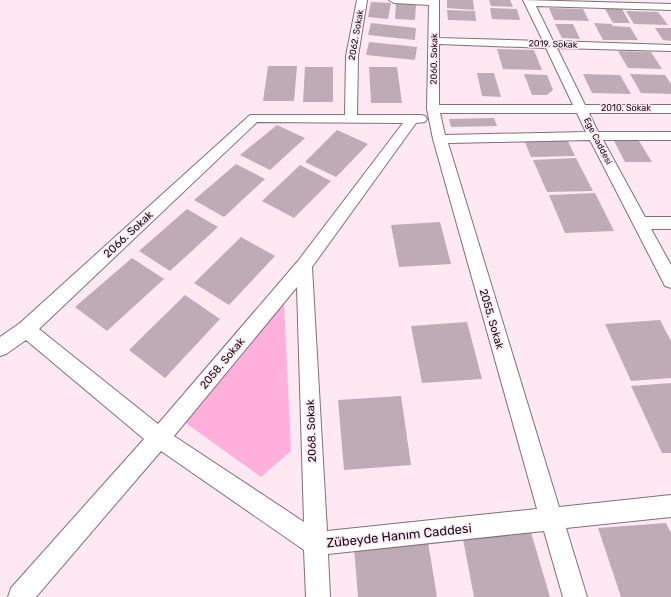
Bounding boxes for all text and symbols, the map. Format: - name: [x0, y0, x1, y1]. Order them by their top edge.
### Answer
- street label: 2062. Sokak: [347, 9, 365, 61]
- street label: 2060. Sokak: [429, 33, 439, 85]
- street label: 2019. Sokak: [528, 38, 578, 50]
- street label: 2010. Sokak: [601, 103, 651, 113]
- street label: Ege Caddesi: [582, 116, 614, 166]
- street label: 2066. Sokak: [101, 208, 156, 260]
- street label: 2055. Sokak: [477, 287, 506, 351]
- street label: 2058. Sokak: [197, 335, 248, 392]
- street label: 2068. Sokak: [304, 399, 319, 463]
- street label: Zübeyde Hanım Caddesi: [326, 520, 472, 551]

